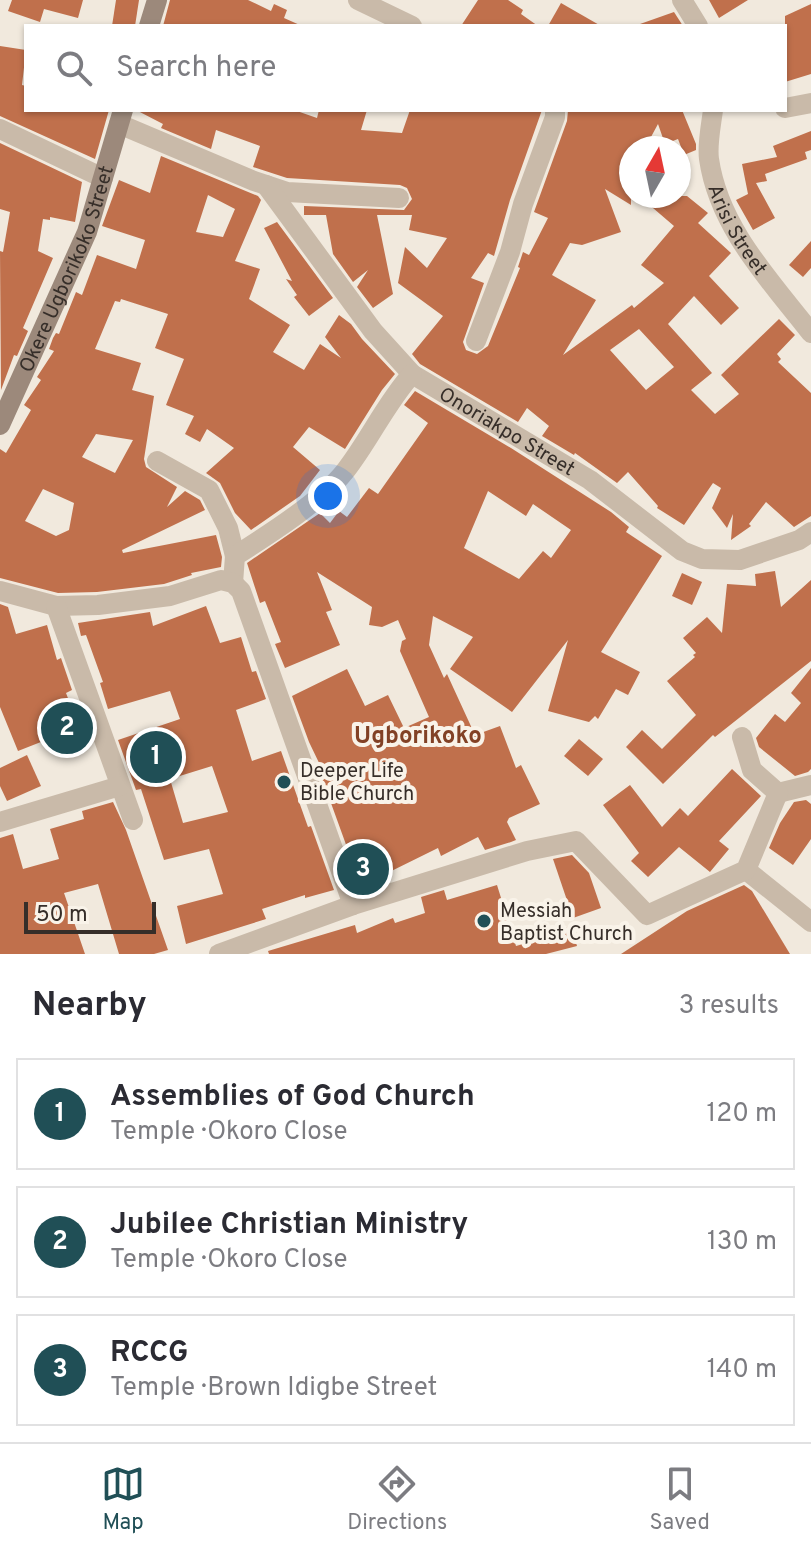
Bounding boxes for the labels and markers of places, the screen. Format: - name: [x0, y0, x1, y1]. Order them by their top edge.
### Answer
- pin: 2: [41, 698, 93, 758]
- pin: 1: [130, 727, 182, 787]
- place label: Deeper Life Bible Church: [300, 759, 414, 808]
- marker: Deeper Life Bible Church: [275, 773, 293, 791]
- pin: 3: [337, 839, 389, 899]
- place label: Messiah Baptist Church: [500, 899, 633, 948]
- marker: Messiah Baptist Church: [475, 912, 493, 930]

